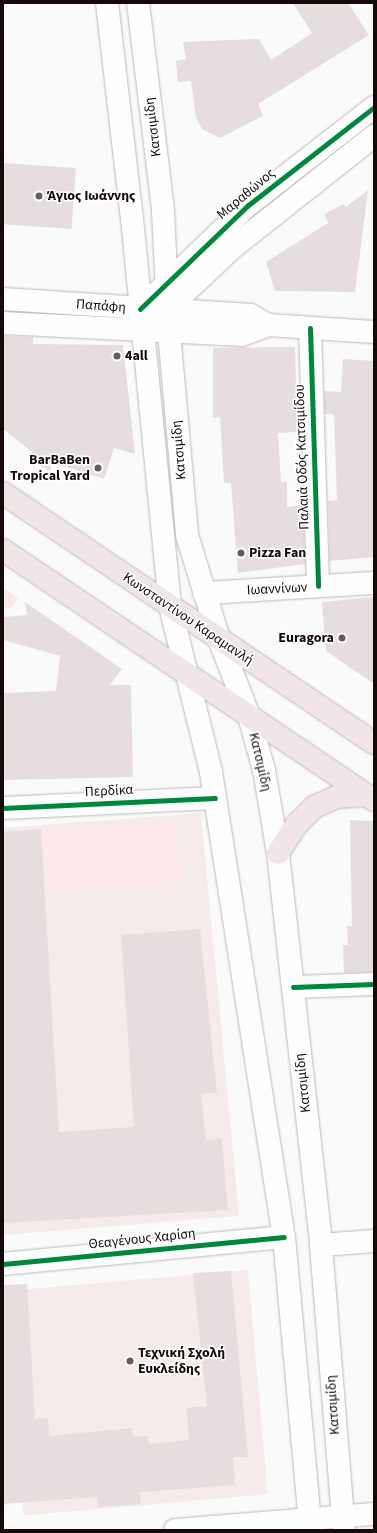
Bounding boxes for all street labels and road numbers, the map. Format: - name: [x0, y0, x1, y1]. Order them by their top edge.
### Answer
- street label: Κατσιμίδη: [141, 96, 165, 158]
- street label: Μαραθώνος: [214, 165, 278, 223]
- street label: Παπάφη: [76, 296, 126, 316]
- street label: Παλαιά Οδός Κατσιμίδου: [291, 384, 313, 530]
- street label: Κατσιμίδη: [168, 419, 190, 481]
- street label: Κωνσταντίνου Καραμανλή: [120, 569, 256, 669]
- street label: Ιωαννίνων: [246, 579, 308, 599]
- street label: Κατσιμίδη: [245, 731, 275, 793]
- street label: Περδίκα: [84, 781, 134, 801]
- street label: Κατσιμίδη: [292, 1052, 314, 1114]
- street label: Θεαγένους Χαρίση: [88, 1225, 196, 1253]
- street label: Κατσιμίδη: [323, 1375, 343, 1435]

